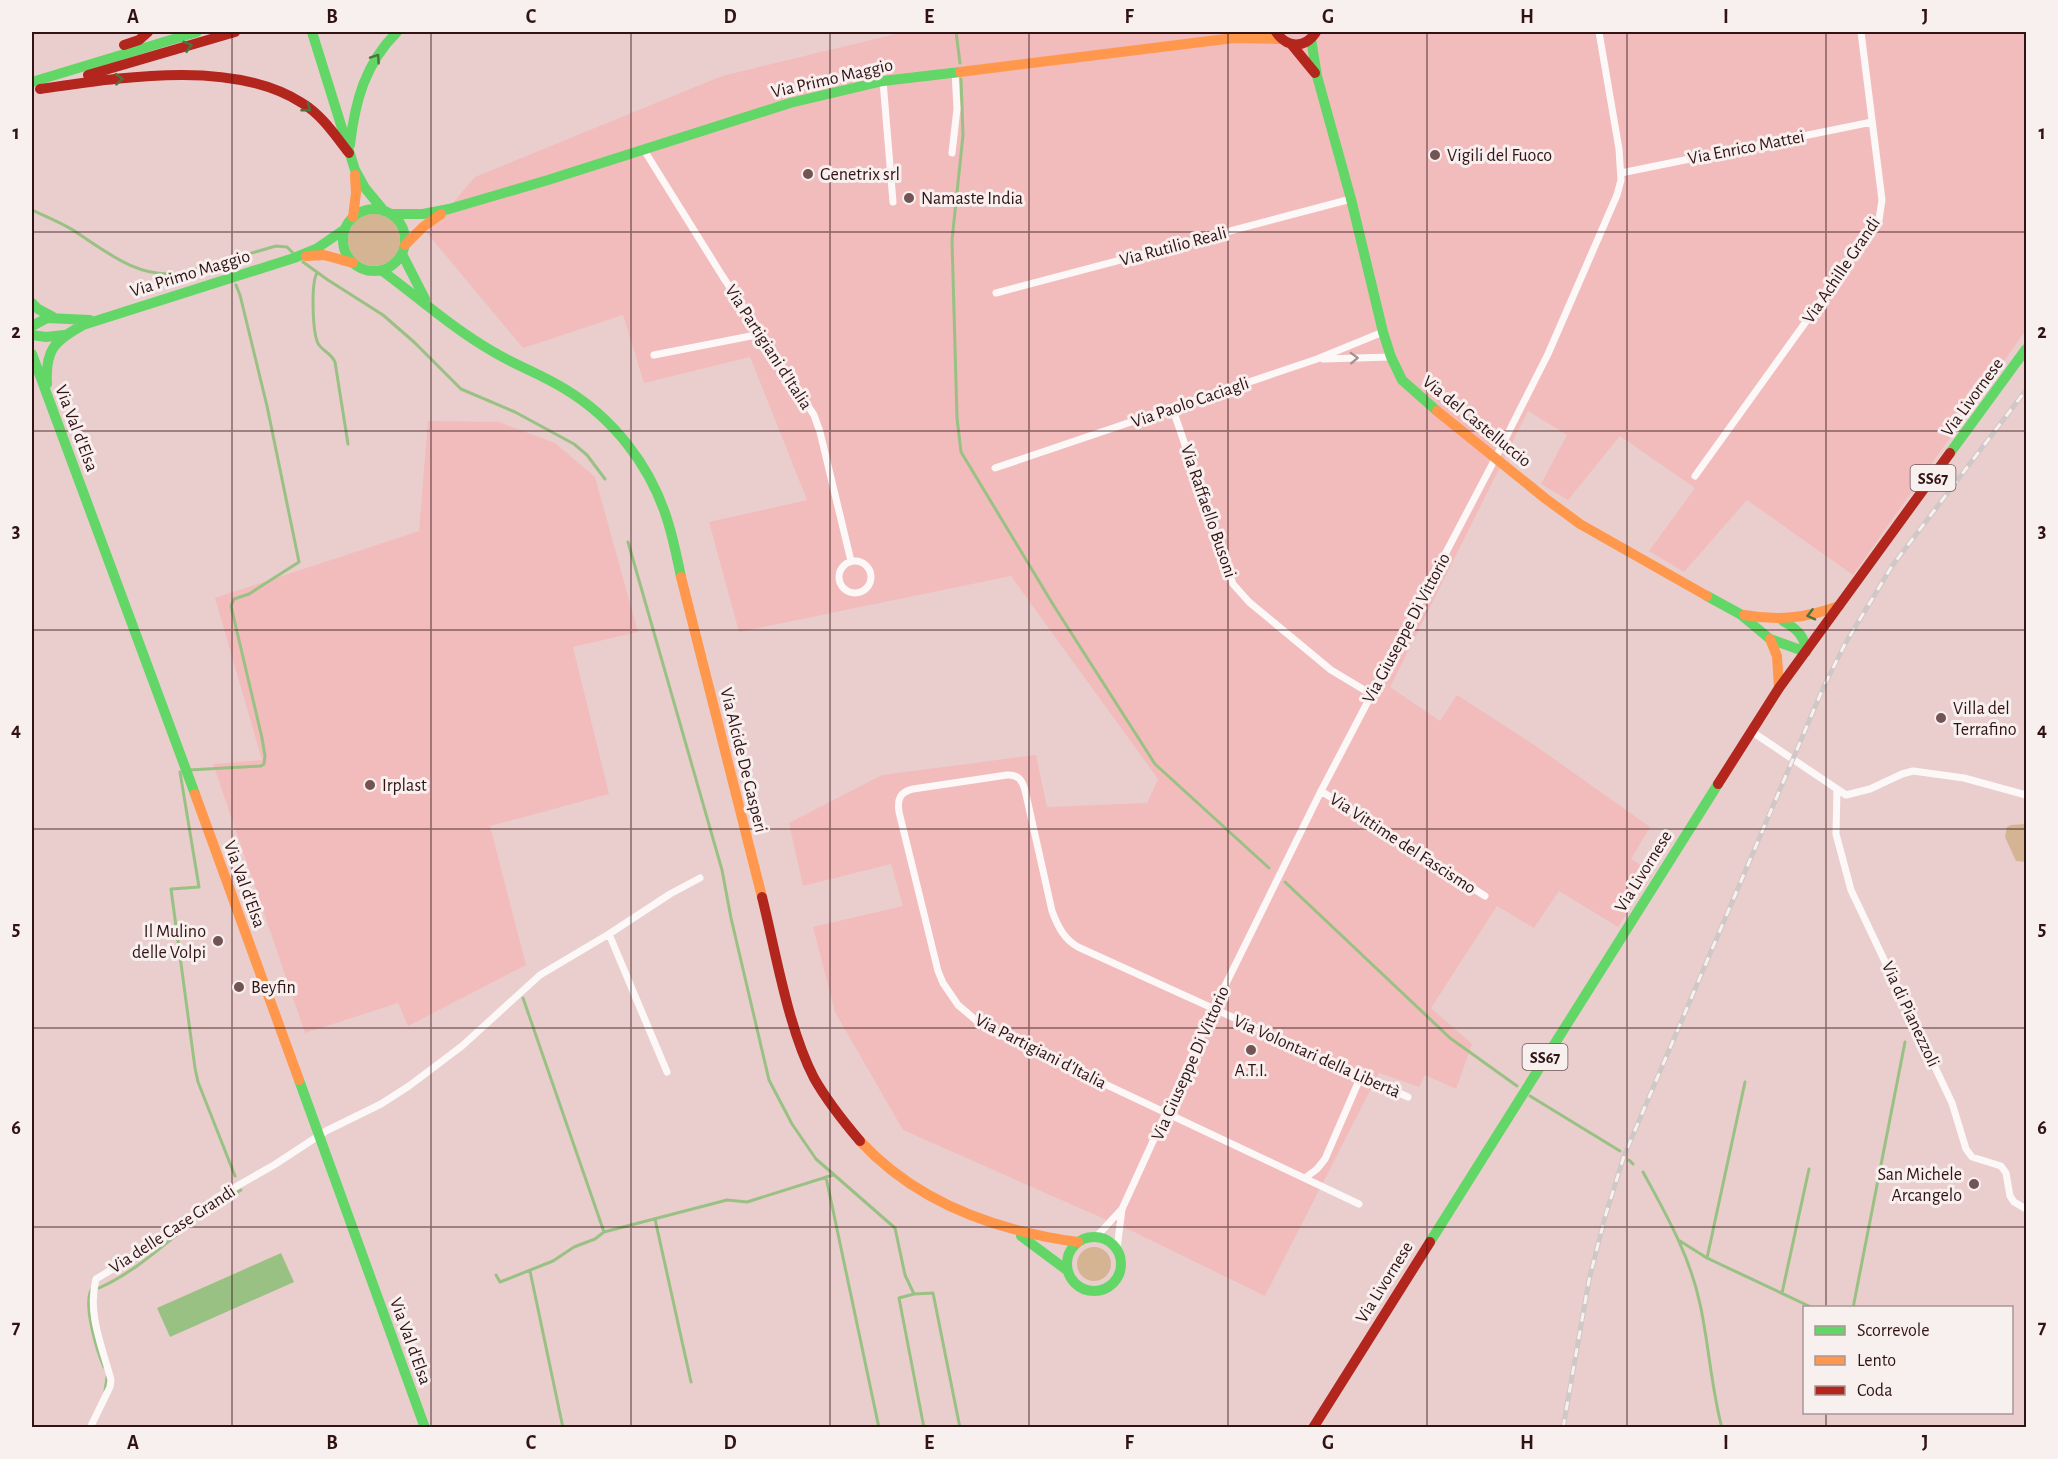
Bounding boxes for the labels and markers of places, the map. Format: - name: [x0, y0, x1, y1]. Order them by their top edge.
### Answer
- place label: Vigili del Fuoco: [1447, 147, 1552, 165]
- marker: Vigili del Fuoco: [1428, 148, 1442, 162]
- place label: Genetrix srl: [820, 166, 900, 184]
- marker: Genetrix srl: [801, 167, 815, 181]
- place label: Namaste India: [921, 190, 1023, 208]
- marker: Namaste India: [902, 191, 916, 205]
- place label: Villa del Terrafino: [1953, 700, 2017, 739]
- marker: Villa del Terrafino: [1934, 711, 1948, 725]
- place label: Irplast: [382, 777, 427, 795]
- marker: Irplast: [363, 778, 377, 792]
- place label: Il Mulino delle Volpi: [132, 923, 206, 962]
- marker: Il Mulino delle Volpi: [211, 934, 225, 948]
- place label: Beyfin: [251, 979, 296, 997]
- marker: Beyfin: [232, 980, 246, 994]
- marker: A.T.I.: [1244, 1043, 1258, 1057]
- place label: A.T.I.: [1235, 1062, 1267, 1080]
- place label: San Michele Arcangelo: [1878, 1166, 1962, 1205]
- marker: San Michele Arcangelo: [1967, 1177, 1981, 1191]

